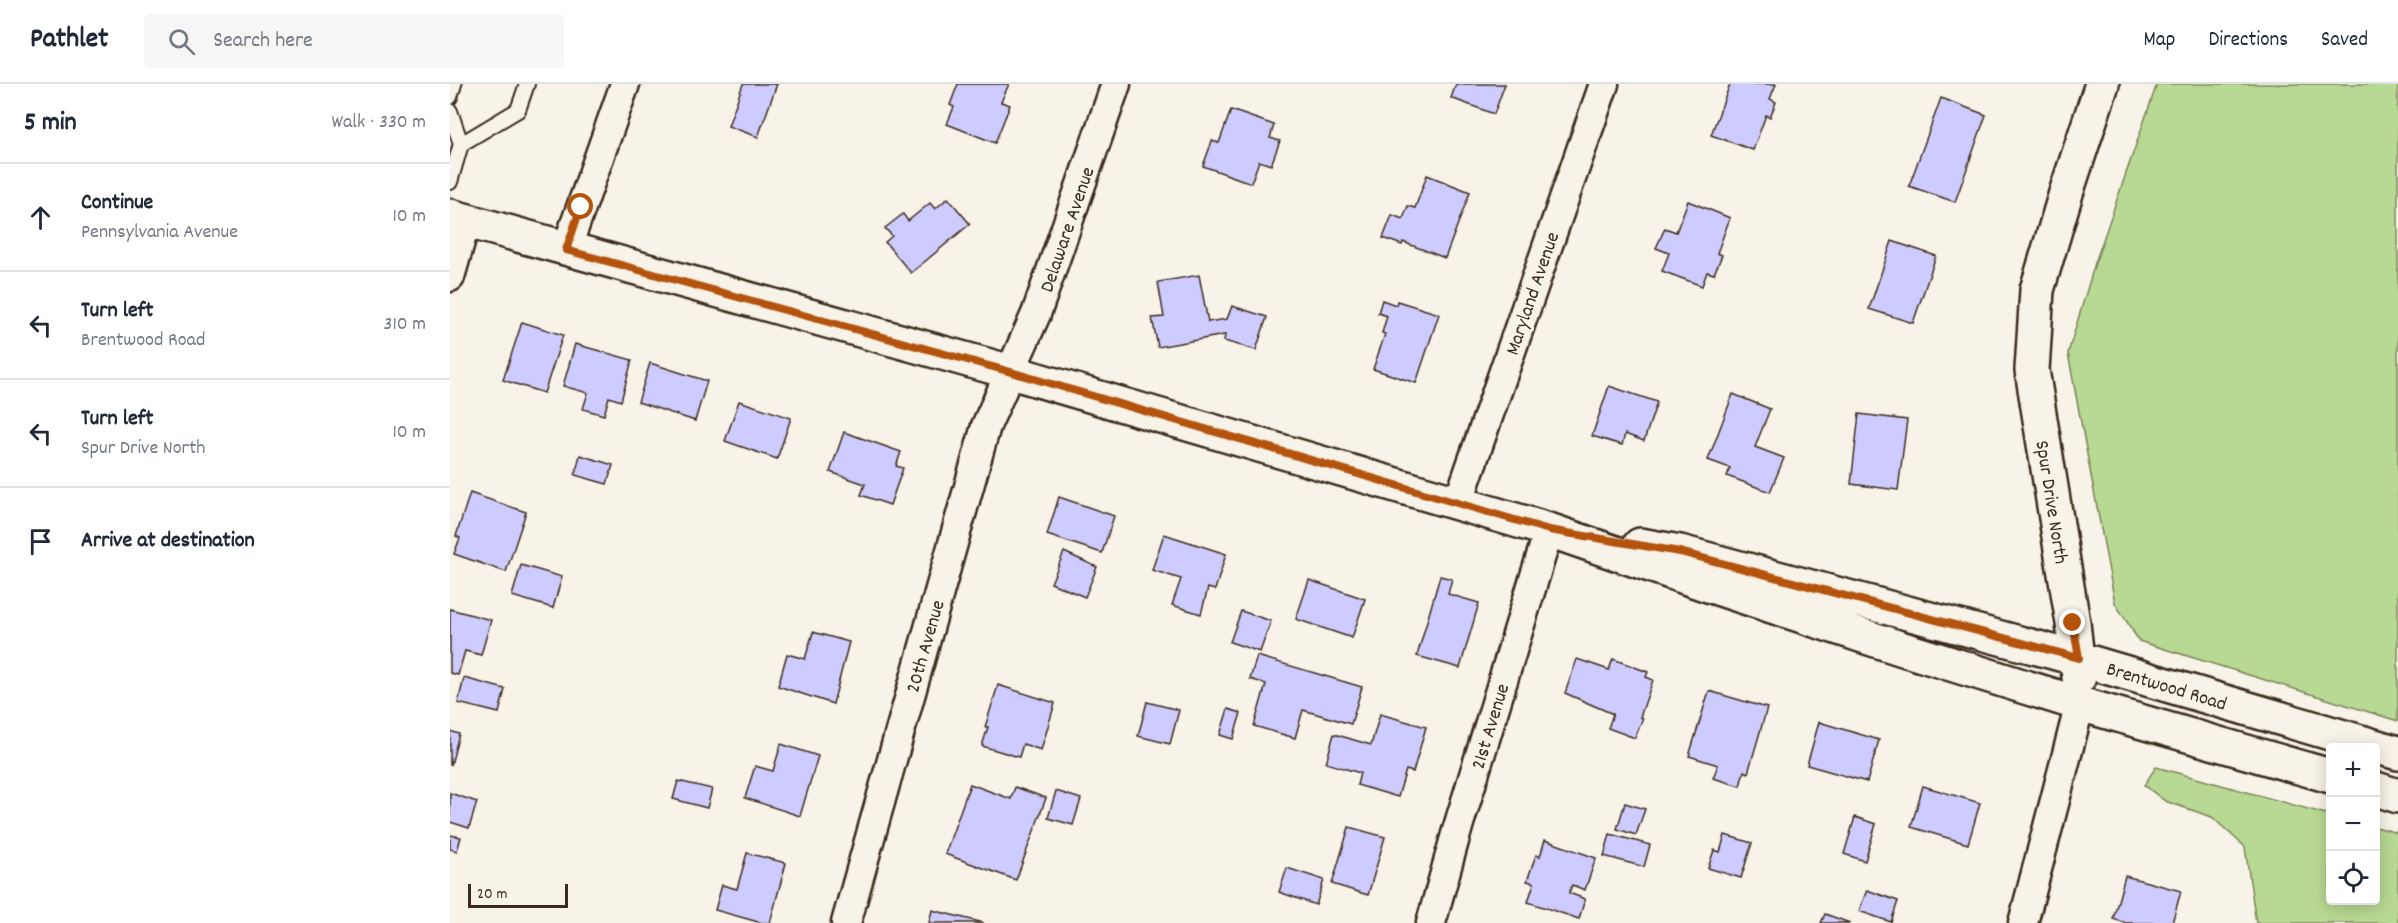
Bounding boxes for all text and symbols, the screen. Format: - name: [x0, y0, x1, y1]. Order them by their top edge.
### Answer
- search box: [144, 14, 564, 68]
- text: Pathlet: [30, 21, 108, 61]
- icon: search: [165, 25, 198, 58]
- text: Search here: [213, 26, 313, 57]
- text: Map: [2144, 26, 2175, 56]
- text: Directions: [2208, 26, 2288, 56]
- text: Saved: [2321, 26, 2368, 56]
- text: 5 min: [24, 105, 77, 142]
- text: Walk · 330 m: [331, 109, 426, 137]
- street label: Delaware Avenue: [1034, 163, 1103, 296]
- text: Continue: [81, 188, 153, 219]
- route start: [567, 193, 593, 219]
- icon: ahead: [24, 201, 57, 234]
- text: 10 m: [392, 203, 426, 231]
- text: Pennsylvania Avenue: [81, 219, 238, 247]
- street label: Maryland Avenue: [1500, 228, 1568, 359]
- text: Turn left: [81, 296, 153, 327]
- icon: left: [24, 309, 57, 342]
- text: 310 m: [384, 311, 426, 339]
- text: Brentwood Road: [81, 327, 205, 355]
- text: Turn left: [81, 404, 153, 435]
- icon: left: [24, 417, 57, 450]
- text: 10 m: [392, 419, 426, 447]
- text: Spur Drive North: [81, 435, 206, 463]
- street label: Spur Drive North: [2026, 439, 2074, 566]
- icon: arrive: [24, 525, 57, 558]
- text: Arrive at destination: [81, 526, 255, 557]
- street label: 20th Avenue: [900, 597, 954, 697]
- route end: [2059, 609, 2085, 635]
- street label: Brentwood Road: [2103, 656, 2230, 719]
- street label: 21st Avenue: [1466, 680, 1518, 773]
- map controls: [2326, 743, 2380, 905]
- button: +: [2326, 743, 2380, 797]
- button: −: [2326, 797, 2380, 851]
- button: locate: [2326, 851, 2380, 905]
- scale bar: [468, 881, 568, 908]
- text: 20 m: [477, 883, 507, 906]

